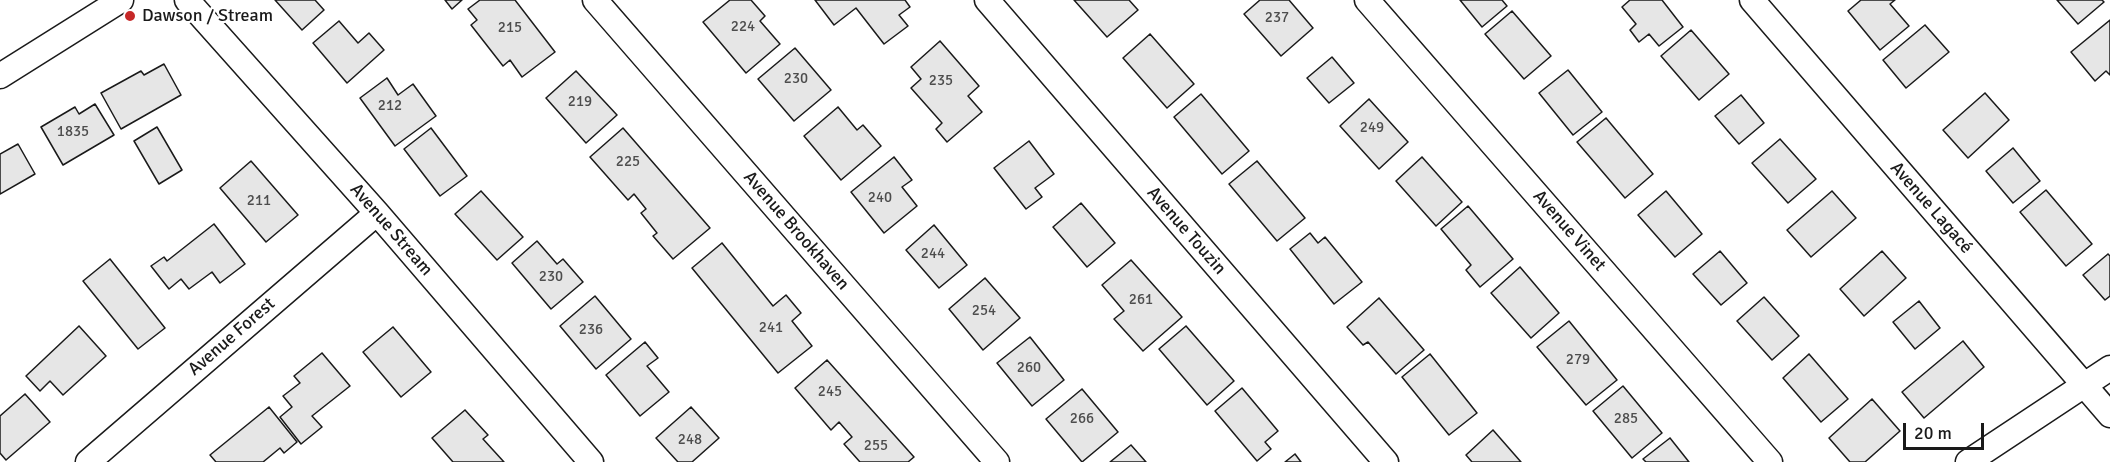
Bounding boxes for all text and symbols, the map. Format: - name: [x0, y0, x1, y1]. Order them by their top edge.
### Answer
- place label: Dawson / Stream: [142, 5, 273, 27]
- marker: Dawson / Stream: [123, 9, 137, 23]
- house number: 237: [1265, 9, 1289, 27]
- house number: 224: [731, 18, 755, 36]
- house number: 215: [498, 19, 522, 37]
- house number: 230: [784, 70, 808, 88]
- house number: 235: [929, 72, 953, 90]
- house number: 219: [568, 93, 592, 111]
- house number: 212: [378, 97, 402, 115]
- house number: 249: [1360, 119, 1384, 137]
- house number: 1835: [57, 123, 89, 141]
- house number: 225: [616, 153, 640, 171]
- street label: Avenue Lagacé: [1885, 158, 1977, 258]
- street label: Avenue Brookhaven: [739, 167, 853, 295]
- street label: Avenue Stream: [345, 179, 437, 281]
- street label: Avenue Touzin: [1142, 183, 1230, 279]
- street label: Avenue Vinet: [1528, 186, 1610, 276]
- house number: 240: [868, 189, 892, 207]
- house number: 211: [247, 192, 271, 210]
- house number: 244: [921, 245, 945, 263]
- house number: 230: [539, 268, 563, 286]
- house number: 261: [1129, 291, 1153, 309]
- street label: Avenue Forest: [184, 293, 280, 381]
- house number: 254: [972, 302, 996, 320]
- house number: 241: [759, 319, 783, 337]
- house number: 236: [579, 321, 603, 339]
- house number: 279: [1566, 351, 1590, 369]
- house number: 260: [1017, 359, 1041, 377]
- house number: 245: [818, 383, 842, 401]
- house number: 266: [1070, 410, 1094, 428]
- house number: 285: [1614, 410, 1638, 428]
- scale bar: [1906, 411, 1987, 449]
- text: 20 m: [1914, 422, 1952, 444]
- house number: 248: [678, 431, 702, 449]
- house number: 255: [864, 437, 888, 455]

